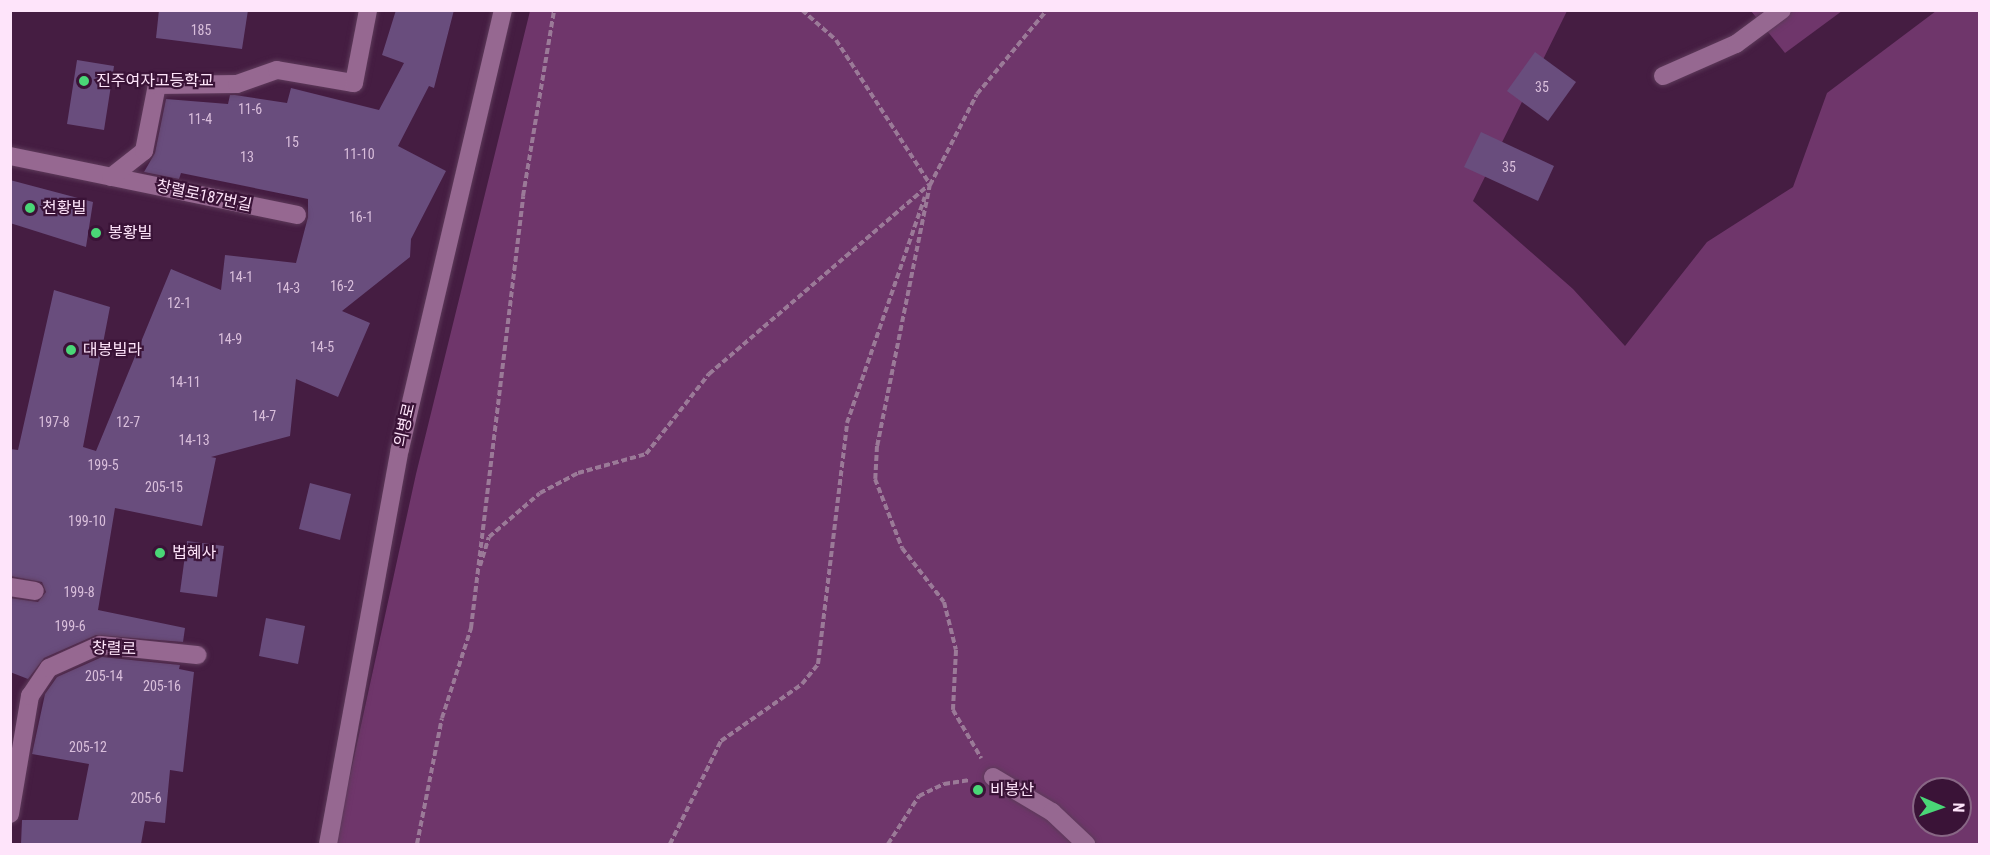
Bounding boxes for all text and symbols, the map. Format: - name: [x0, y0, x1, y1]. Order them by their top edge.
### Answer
- house number: 185: [191, 22, 211, 38]
- place label: 진주여자고등학교: [96, 71, 214, 91]
- marker: 진주여자고등학교: [77, 74, 91, 88]
- house number: 35: [1535, 79, 1549, 95]
- house number: 11-6: [238, 101, 262, 117]
- house number: 11-4: [188, 111, 212, 127]
- house number: 15: [285, 134, 299, 150]
- house number: 11-10: [343, 146, 375, 162]
- house number: 13: [240, 149, 254, 165]
- house number: 35: [1502, 159, 1516, 175]
- street label: 창렬로187번길: [154, 176, 254, 216]
- place label: 천황빌: [42, 198, 86, 218]
- marker: 천황빌: [23, 201, 37, 215]
- house number: 16-1: [349, 209, 373, 225]
- place label: 봉황빌: [108, 223, 152, 243]
- marker: 봉황빌: [89, 226, 103, 240]
- house number: 14-1: [229, 269, 253, 285]
- house number: 16-2: [330, 278, 354, 294]
- house number: 14-3: [276, 280, 300, 296]
- house number: 12-1: [167, 295, 191, 311]
- house number: 14-9: [218, 331, 242, 347]
- house number: 14-5: [310, 339, 334, 355]
- place label: 대봉빌라: [83, 340, 142, 360]
- marker: 대봉빌라: [64, 343, 78, 357]
- house number: 14-11: [169, 374, 201, 390]
- street label: 의병로: [391, 401, 419, 449]
- house number: 14-7: [252, 408, 276, 424]
- house number: 197-8: [38, 414, 70, 430]
- house number: 12-7: [116, 414, 140, 430]
- house number: 14-13: [178, 432, 210, 448]
- house number: 199-5: [87, 457, 119, 473]
- house number: 205-15: [145, 479, 183, 495]
- house number: 199-10: [68, 513, 106, 529]
- place label: 법혜사: [172, 543, 216, 563]
- marker: 법혜사: [153, 546, 167, 560]
- house number: 199-8: [63, 584, 95, 600]
- house number: 199-6: [54, 618, 86, 634]
- street label: 창렬로: [92, 639, 136, 659]
- house number: 205-14: [85, 668, 123, 684]
- house number: 205-16: [143, 678, 181, 694]
- house number: 205-12: [69, 739, 107, 755]
- north arrow: [1912, 777, 1972, 837]
- place label: 비봉산: [990, 780, 1034, 800]
- marker: 비봉산: [971, 783, 985, 797]
- house number: 205-6: [130, 790, 162, 806]
- text: N: [1949, 802, 1968, 813]

